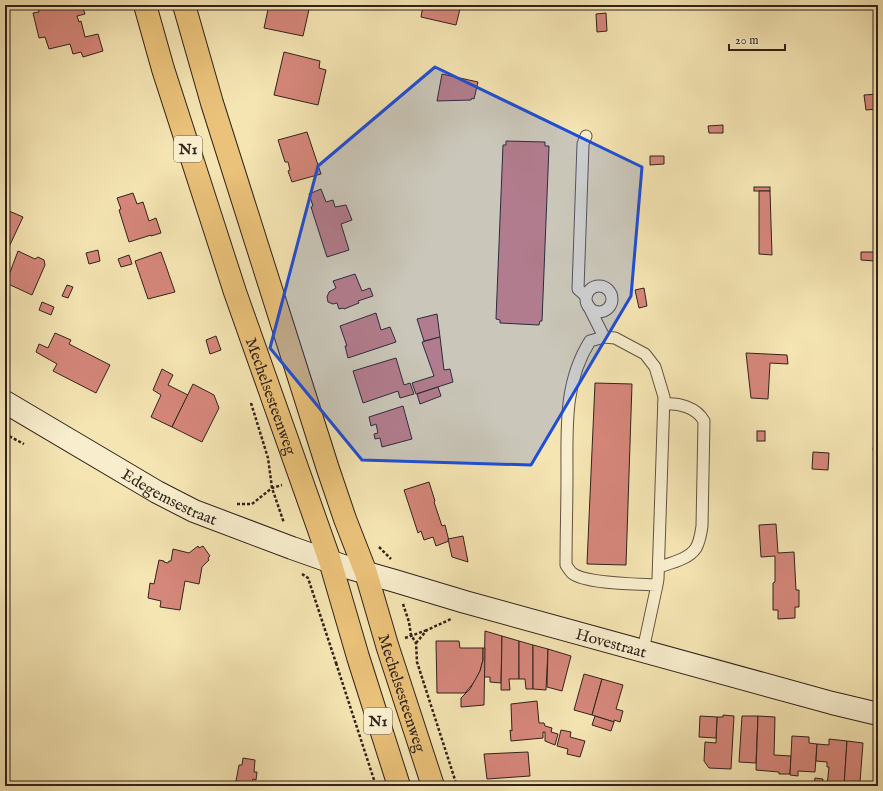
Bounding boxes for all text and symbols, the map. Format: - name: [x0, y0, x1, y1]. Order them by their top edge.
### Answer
- scale bar: [729, 26, 785, 52]
- text: 20 m: [735, 33, 758, 48]
- road number: N1: [174, 136, 202, 162]
- street label: Mechelsesteenweg: [240, 335, 300, 458]
- street label: Edegemsestraat: [117, 465, 220, 531]
- street label: Hovestraat: [573, 625, 649, 664]
- street label: Mechelsesteenweg: [372, 632, 429, 755]
- road number: N1: [364, 708, 392, 734]

